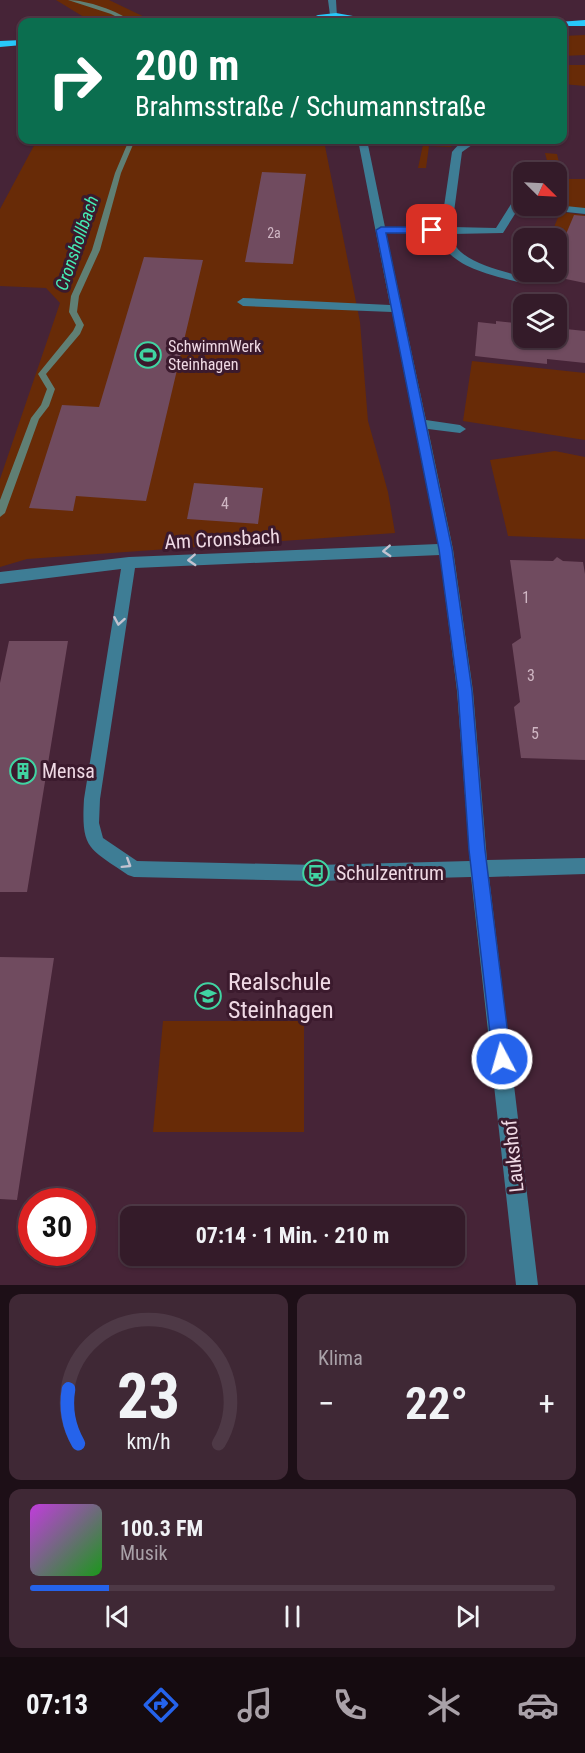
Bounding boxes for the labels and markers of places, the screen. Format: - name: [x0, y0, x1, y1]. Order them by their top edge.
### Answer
- pin: [406, 204, 457, 255]
- place label: SchwimmWerk Steinhagen: [168, 337, 262, 374]
- sports icon: SchwimmWerk Steinhagen: [133, 340, 163, 370]
- building icon: Mensa: [8, 756, 38, 786]
- place label: Mensa: [42, 759, 95, 783]
- bus stop icon: Schulzentrum: [301, 858, 331, 888]
- place label: Schulzentrum: [336, 861, 444, 885]
- place label: Realschule Steinhagen: [228, 968, 334, 1024]
- school or university icon: Realschule Steinhagen: [193, 981, 223, 1011]

